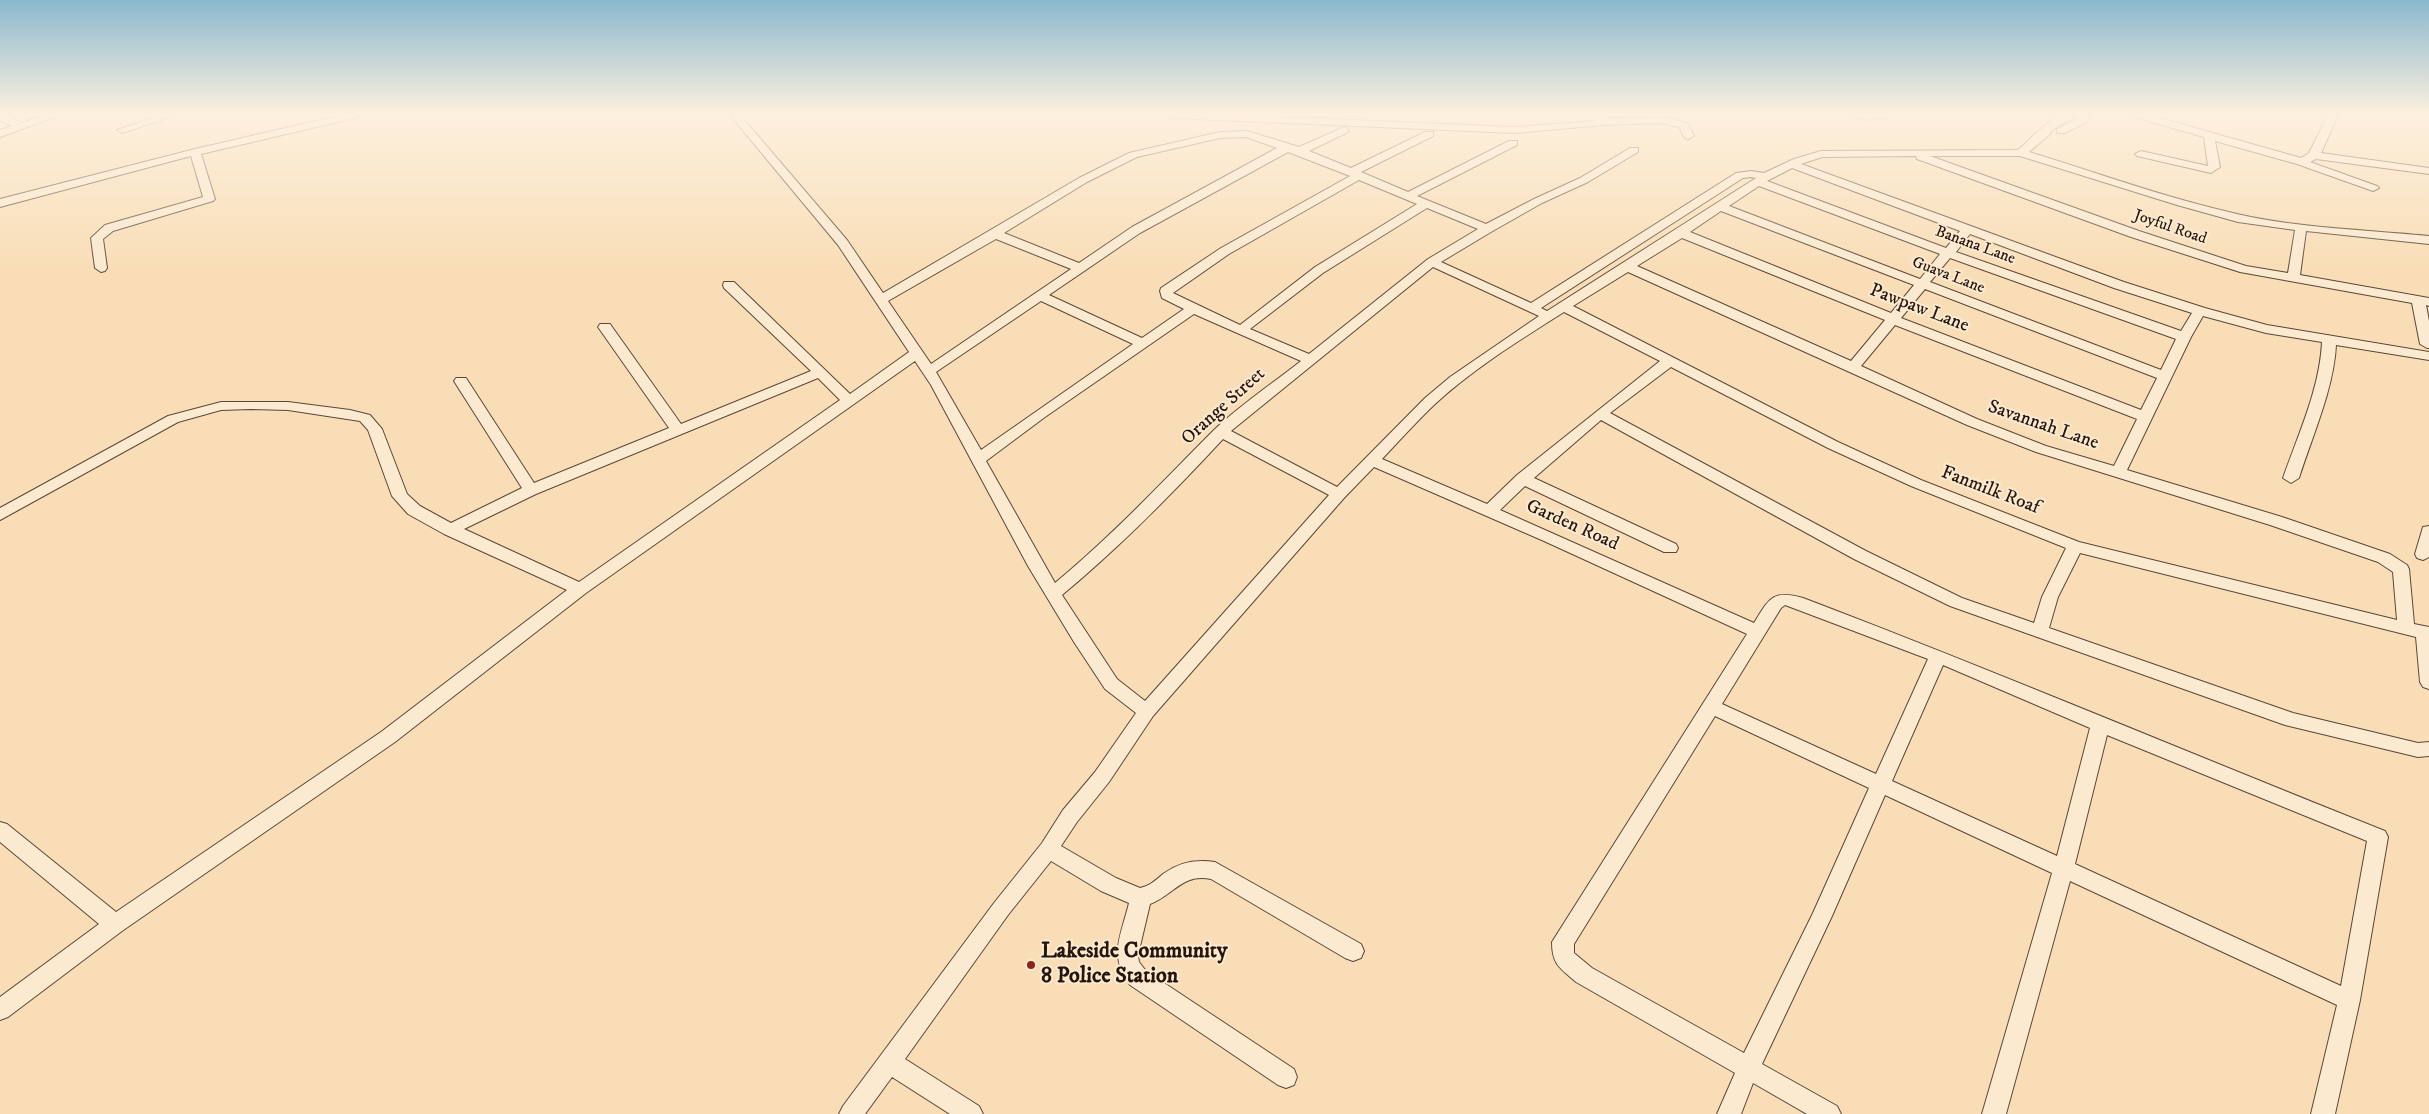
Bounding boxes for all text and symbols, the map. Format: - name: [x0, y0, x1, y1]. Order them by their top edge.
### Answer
- street label: Joyful Road: [2131, 207, 2209, 249]
- street label: Banana Lane: [1932, 223, 2018, 269]
- street label: Guava Lane: [1909, 253, 1987, 299]
- street label: Pawpaw Lane: [1866, 280, 1972, 338]
- street label: Orange Street: [1177, 364, 1271, 450]
- street label: Savannah Lane: [1985, 396, 2101, 456]
- street label: Fanmilk Roaf: [1938, 462, 2042, 520]
- street label: Garden Road: [1522, 495, 1622, 557]
- place label: Lakeside Community 8 Police Station: [1041, 939, 1227, 990]
- marker: Lakeside Community 8 Police Station: [1025, 959, 1037, 971]

